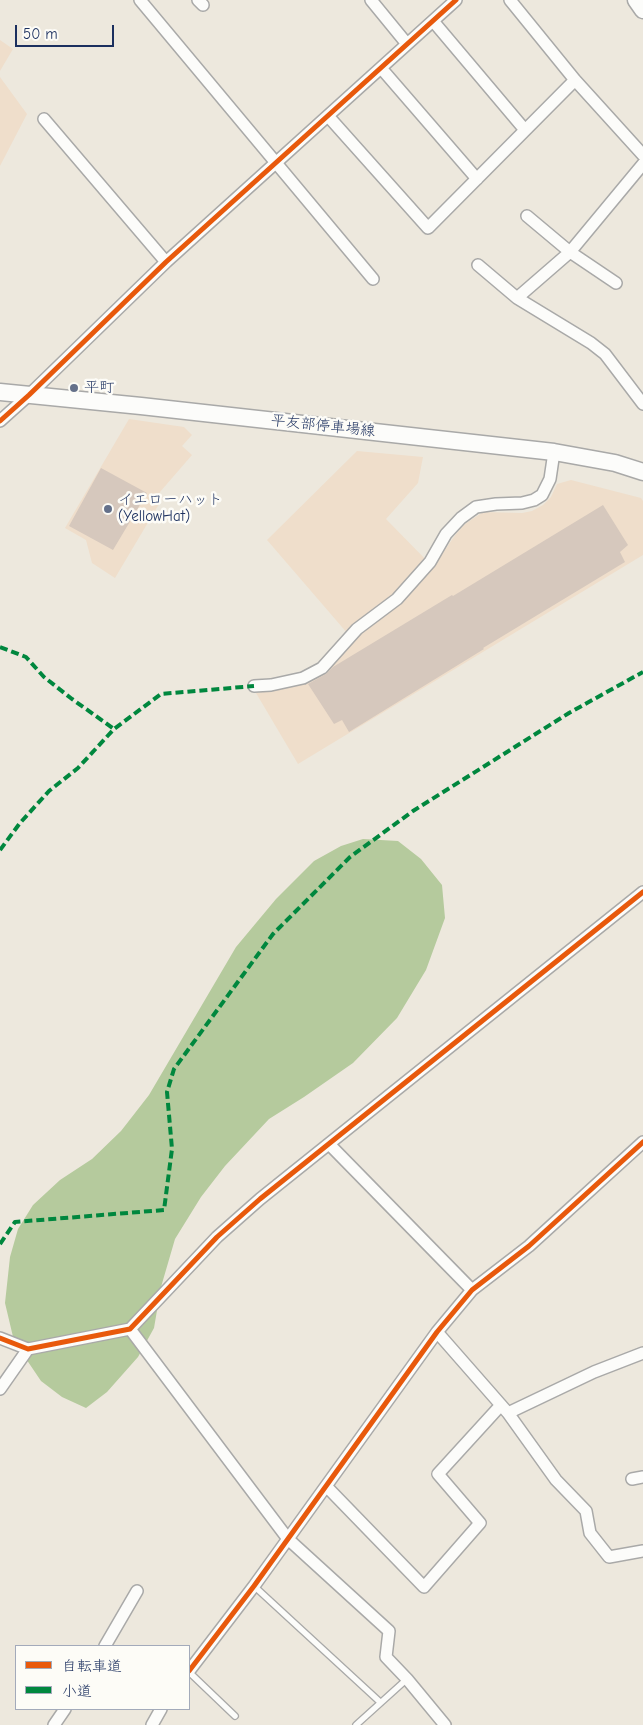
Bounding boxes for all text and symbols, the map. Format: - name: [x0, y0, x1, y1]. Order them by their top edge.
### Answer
- scale bar: [18, 15, 116, 47]
- text: 50 m: [23, 25, 58, 43]
- place label: 平町: [84, 379, 114, 397]
- marker: 平町: [68, 382, 80, 394]
- street label: 平友部停車場線: [270, 412, 376, 440]
- place label: イエローハット (YellowHat): [118, 491, 223, 526]
- marker: イエローハット (YellowHat): [102, 503, 114, 515]
- legend: [15, 1645, 190, 1710]
- text: 自転車道: [62, 1657, 122, 1675]
- text: 小道: [62, 1682, 92, 1700]

